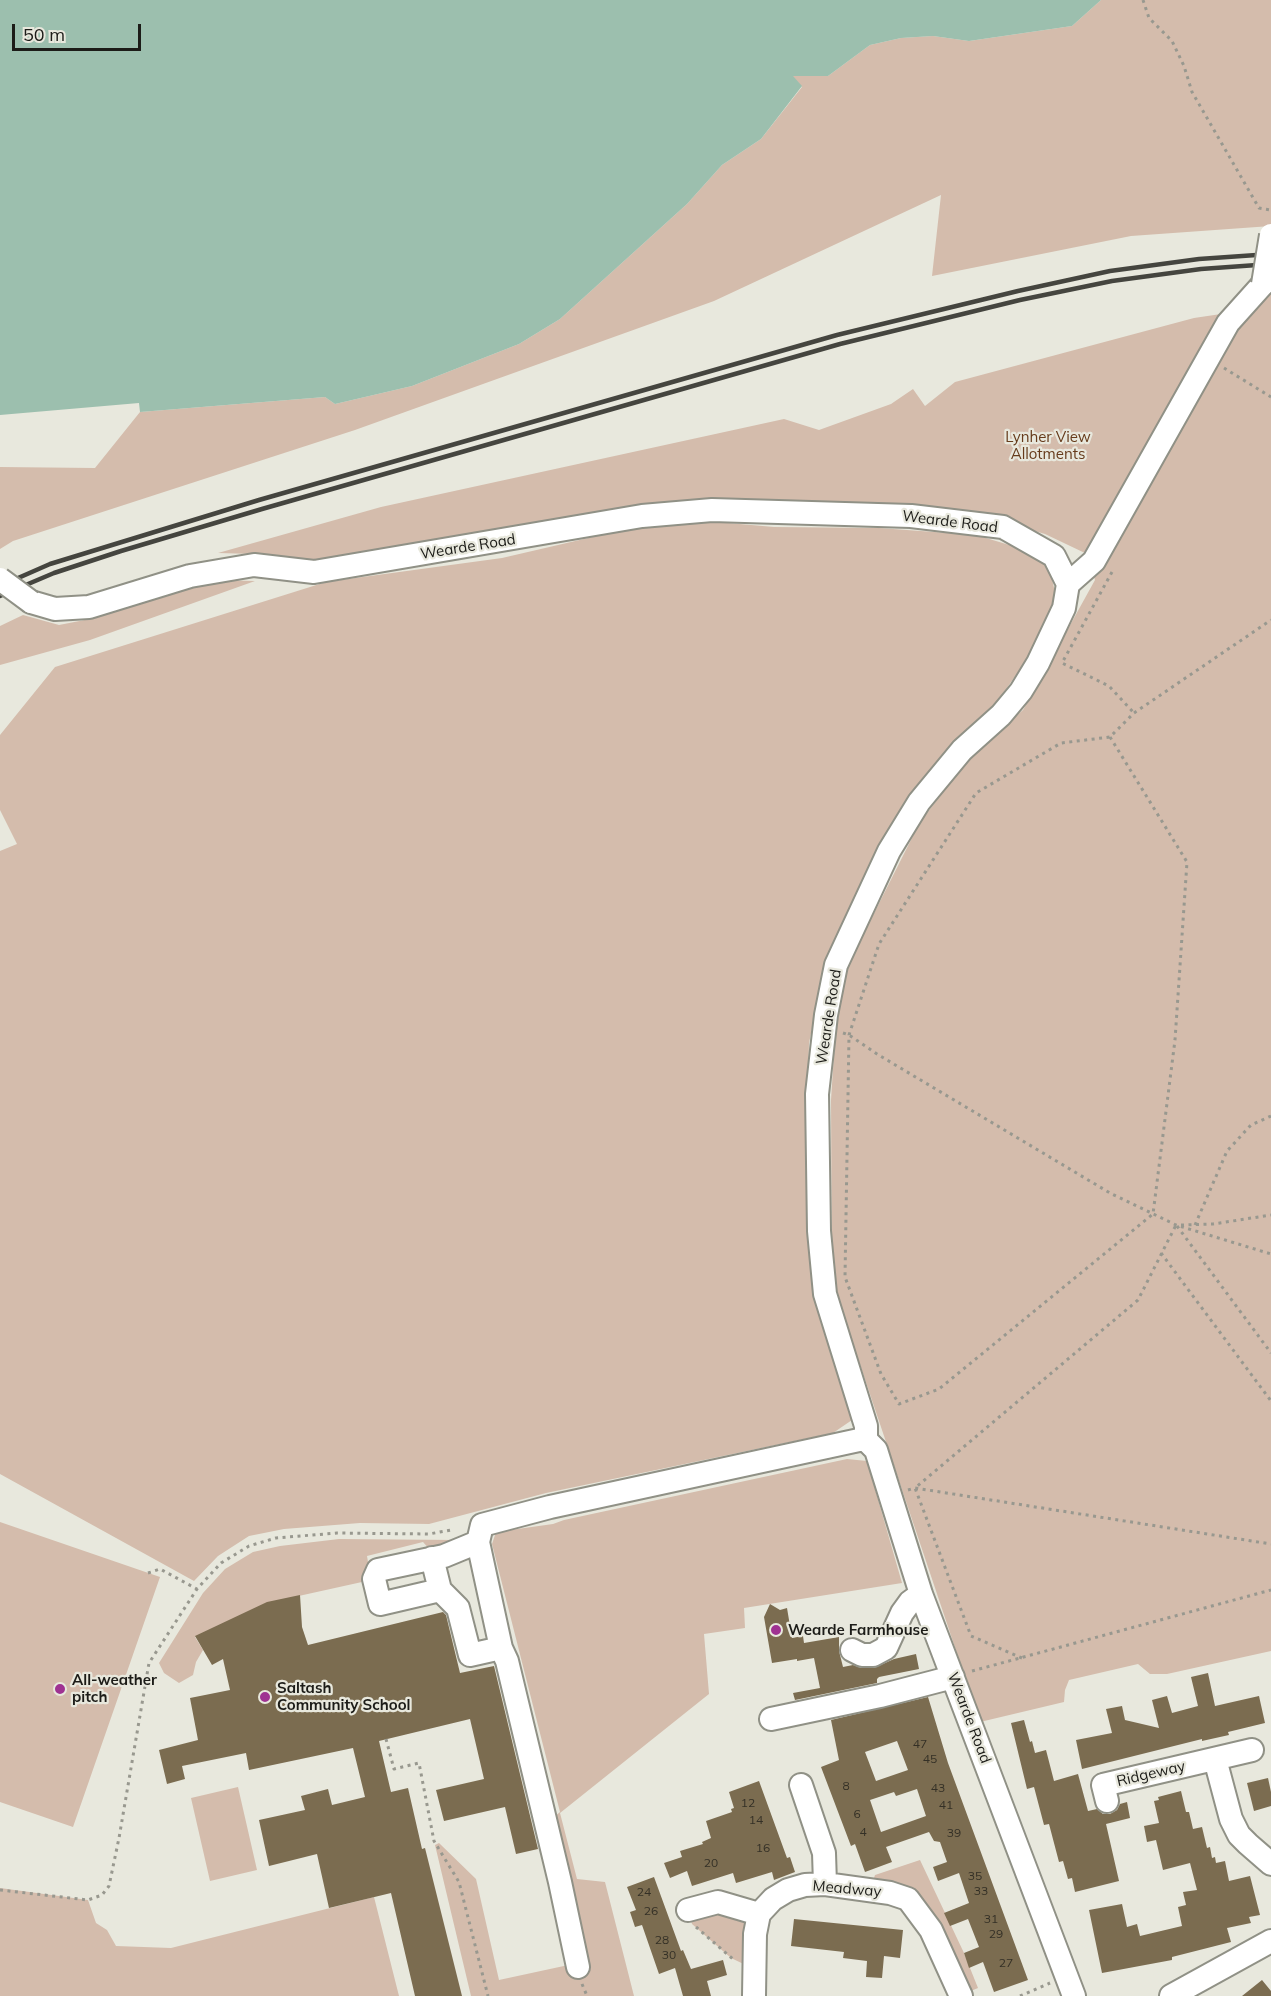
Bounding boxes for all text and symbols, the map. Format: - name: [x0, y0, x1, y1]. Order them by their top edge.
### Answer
- scale bar: [15, 12, 144, 50]
- text: 50 m: [23, 23, 65, 46]
- park label: Lynher View Allotments: [1005, 428, 1091, 463]
- street label: Wearde Road: [901, 507, 999, 537]
- street label: Wearde Road: [419, 531, 517, 563]
- street label: Wearde Road: [813, 968, 845, 1066]
- place label: Wearde Farmhouse: [788, 1621, 928, 1639]
- marker: Wearde Farmhouse: [769, 1623, 783, 1637]
- street label: Wearde Road: [943, 1670, 995, 1766]
- place label: All-weather pitch: [72, 1671, 157, 1706]
- place label: Saltash Community School: [277, 1679, 411, 1714]
- marker: All-weather pitch: [53, 1682, 67, 1696]
- marker: Saltash Community School: [258, 1690, 272, 1704]
- house number: 47: [913, 1737, 927, 1751]
- house number: 45: [923, 1752, 937, 1766]
- street label: Ridgeway: [1115, 1757, 1187, 1791]
- house number: 8: [842, 1779, 850, 1793]
- house number: 43: [931, 1781, 945, 1795]
- house number: 12: [741, 1796, 755, 1810]
- house number: 41: [939, 1798, 953, 1812]
- house number: 6: [853, 1807, 861, 1821]
- house number: 14: [749, 1813, 763, 1827]
- house number: 4: [859, 1825, 867, 1839]
- house number: 39: [947, 1826, 961, 1840]
- house number: 16: [756, 1841, 770, 1855]
- house number: 20: [704, 1856, 718, 1870]
- house number: 35: [968, 1869, 982, 1883]
- street label: Meadway: [812, 1877, 882, 1901]
- house number: 33: [974, 1884, 988, 1898]
- house number: 24: [637, 1885, 651, 1899]
- house number: 26: [644, 1904, 658, 1918]
- house number: 31: [984, 1912, 998, 1926]
- house number: 29: [989, 1927, 1003, 1941]
- house number: 28: [655, 1933, 669, 1947]
- house number: 30: [662, 1948, 676, 1962]
- house number: 27: [999, 1956, 1013, 1970]

